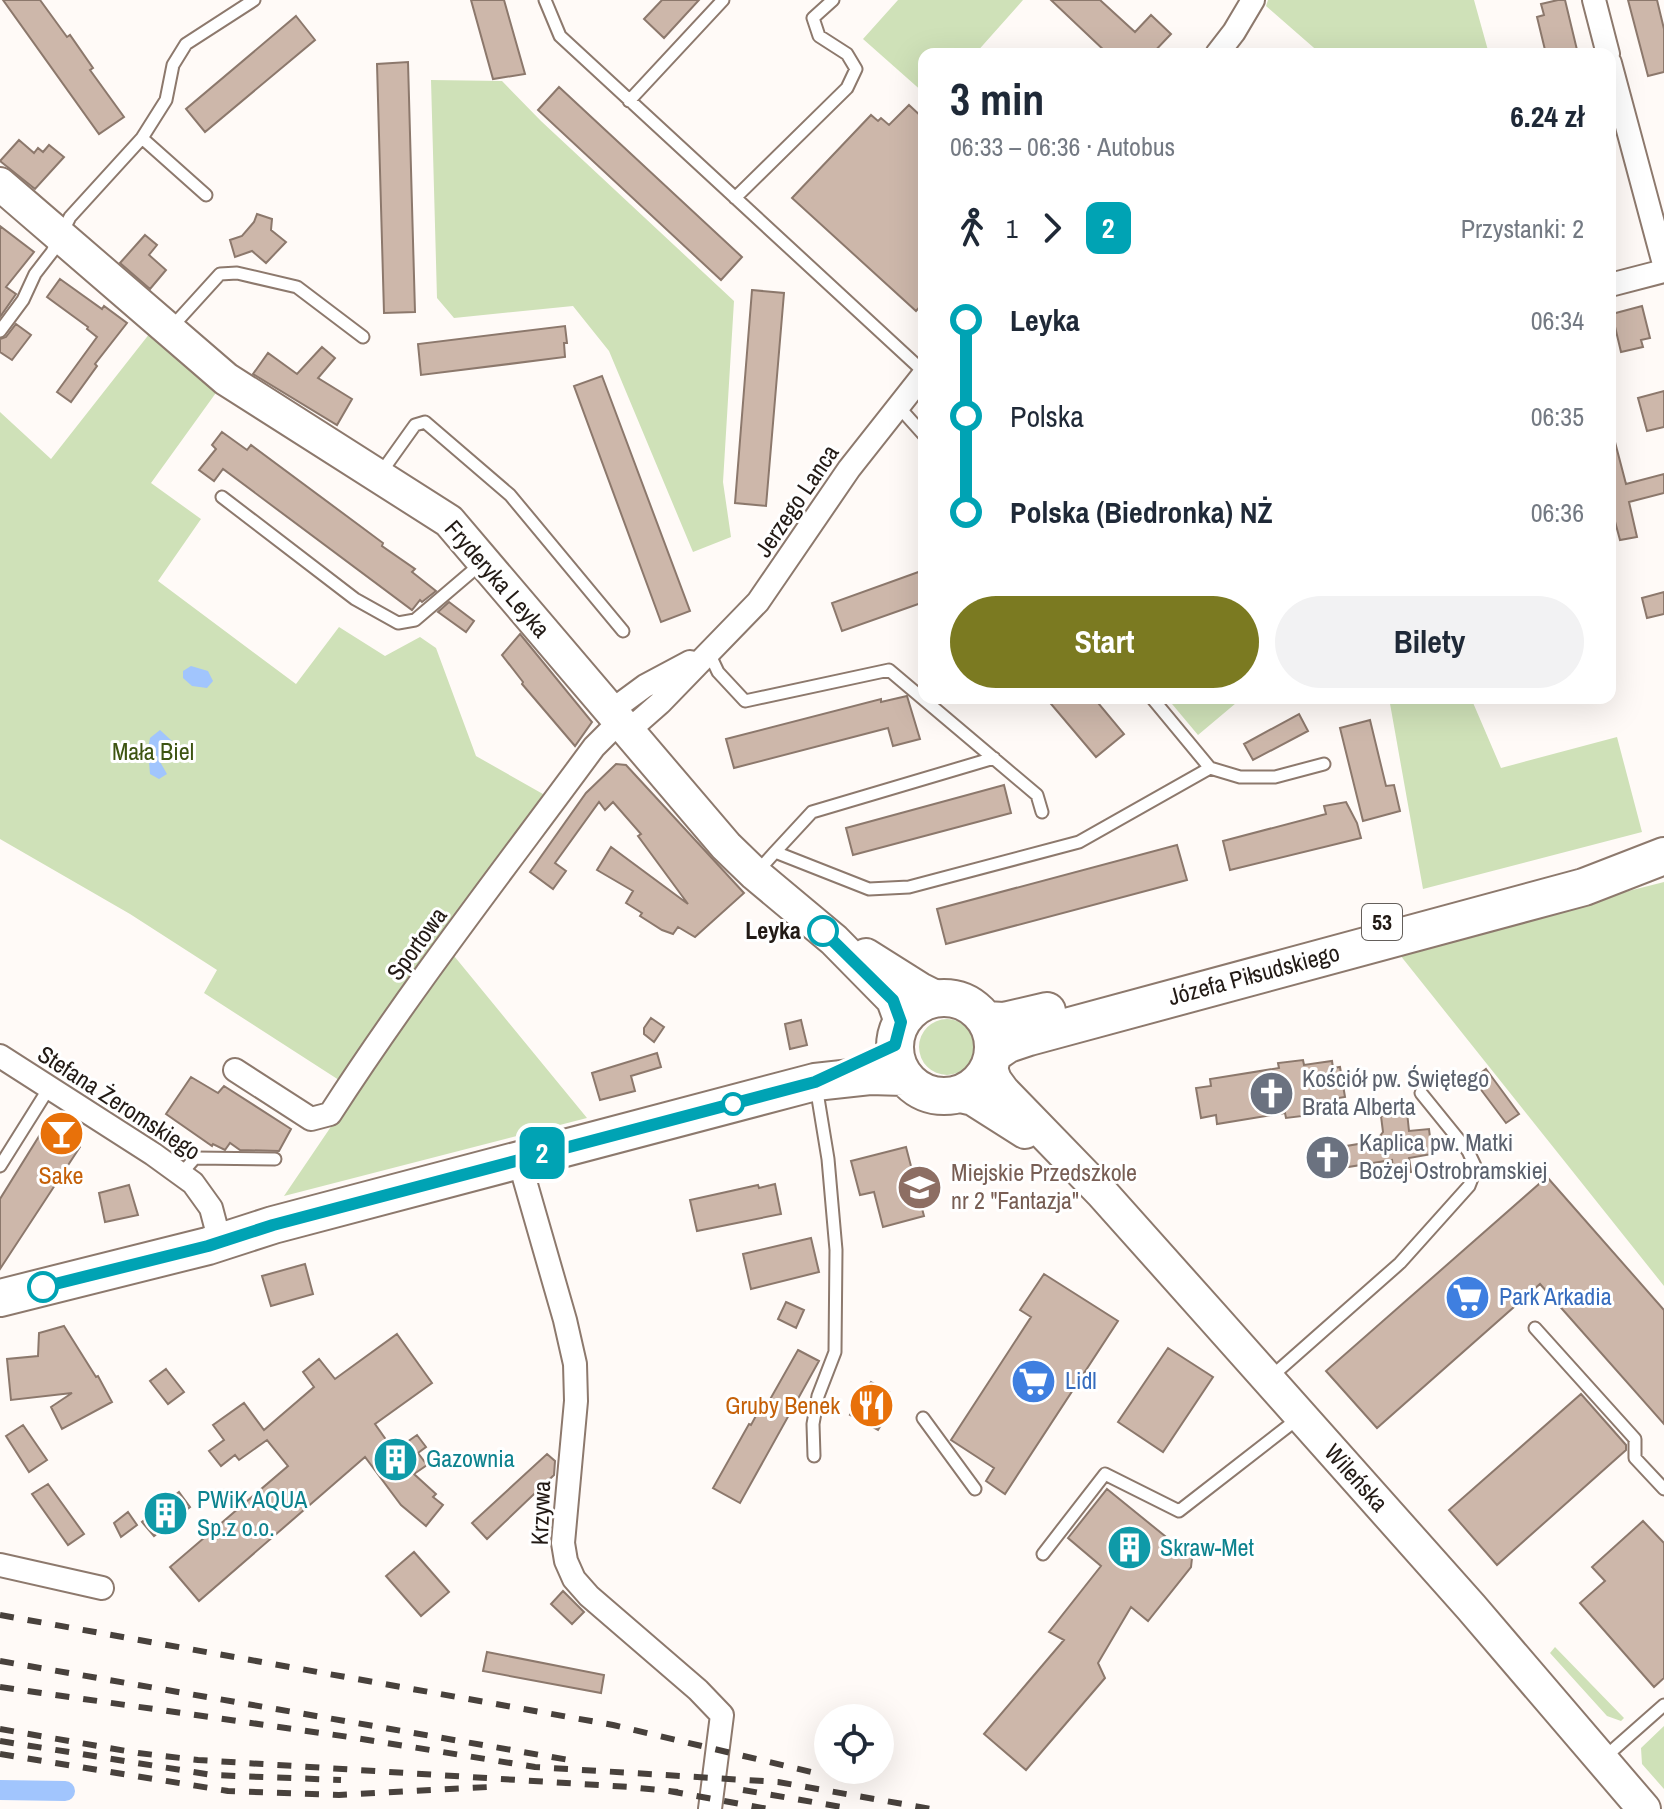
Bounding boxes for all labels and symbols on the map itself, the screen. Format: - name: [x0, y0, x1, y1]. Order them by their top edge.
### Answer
- street label: Jerzego Lanca: [747, 438, 846, 563]
- street label: Fryderyka Leyka: [438, 513, 558, 644]
- park label: Mała Biel: [112, 735, 194, 767]
- street label: Sportowa: [379, 900, 454, 986]
- road number: 53: [1362, 904, 1402, 940]
- place label: Leyka: [745, 914, 801, 946]
- marker: Leyka: [808, 916, 838, 946]
- street label: Józefa Piłsudskiego: [1165, 936, 1343, 1012]
- street label: Stefana Żeromskiego: [32, 1037, 207, 1167]
- place label: Kościół pw. Świętego Brata Alberta: [1302, 1062, 1489, 1122]
- church icon: Kościół pw. Świętego Brata Alberta: [1247, 1069, 1295, 1117]
- unlabelled marker: [722, 1093, 744, 1115]
- bar icon: Sake: [37, 1110, 85, 1158]
- place label: Kaplica pw. Matki Bożej Ostrobramskiej: [1359, 1126, 1547, 1186]
- line badge: 2: [516, 1127, 568, 1179]
- church icon: Kaplica pw. Matki Bożej Ostrobramskiej: [1304, 1133, 1352, 1181]
- place label: Miejskie Przedszkole nr 2 "Fantazja": [951, 1156, 1137, 1216]
- place label: Sake: [39, 1159, 83, 1191]
- school or university icon: Miejskie Przedszkole nr 2 "Fantazja": [896, 1163, 944, 1211]
- unlabelled marker: [28, 1272, 58, 1302]
- supermarket icon: Park Arkadia: [1444, 1273, 1492, 1321]
- place label: Park Arkadia: [1499, 1280, 1612, 1312]
- supermarket icon: Lidl: [1010, 1357, 1058, 1405]
- place label: Lidl: [1065, 1364, 1097, 1396]
- restaurant icon: Gruby Benek: [847, 1382, 895, 1430]
- place label: Gruby Benek: [725, 1389, 840, 1421]
- building icon: Gazownia: [371, 1435, 419, 1483]
- street label: Wileńska: [1318, 1437, 1396, 1518]
- place label: Gazownia: [426, 1442, 515, 1474]
- street label: Krzywa: [523, 1480, 557, 1546]
- place label: PWiK AQUA Sp.z o.o.: [197, 1483, 308, 1543]
- building icon: PWiK AQUA Sp.z o.o.: [142, 1490, 190, 1538]
- building icon: Skraw-Met: [1105, 1524, 1153, 1572]
- place label: Skraw-Met: [1160, 1531, 1255, 1563]

